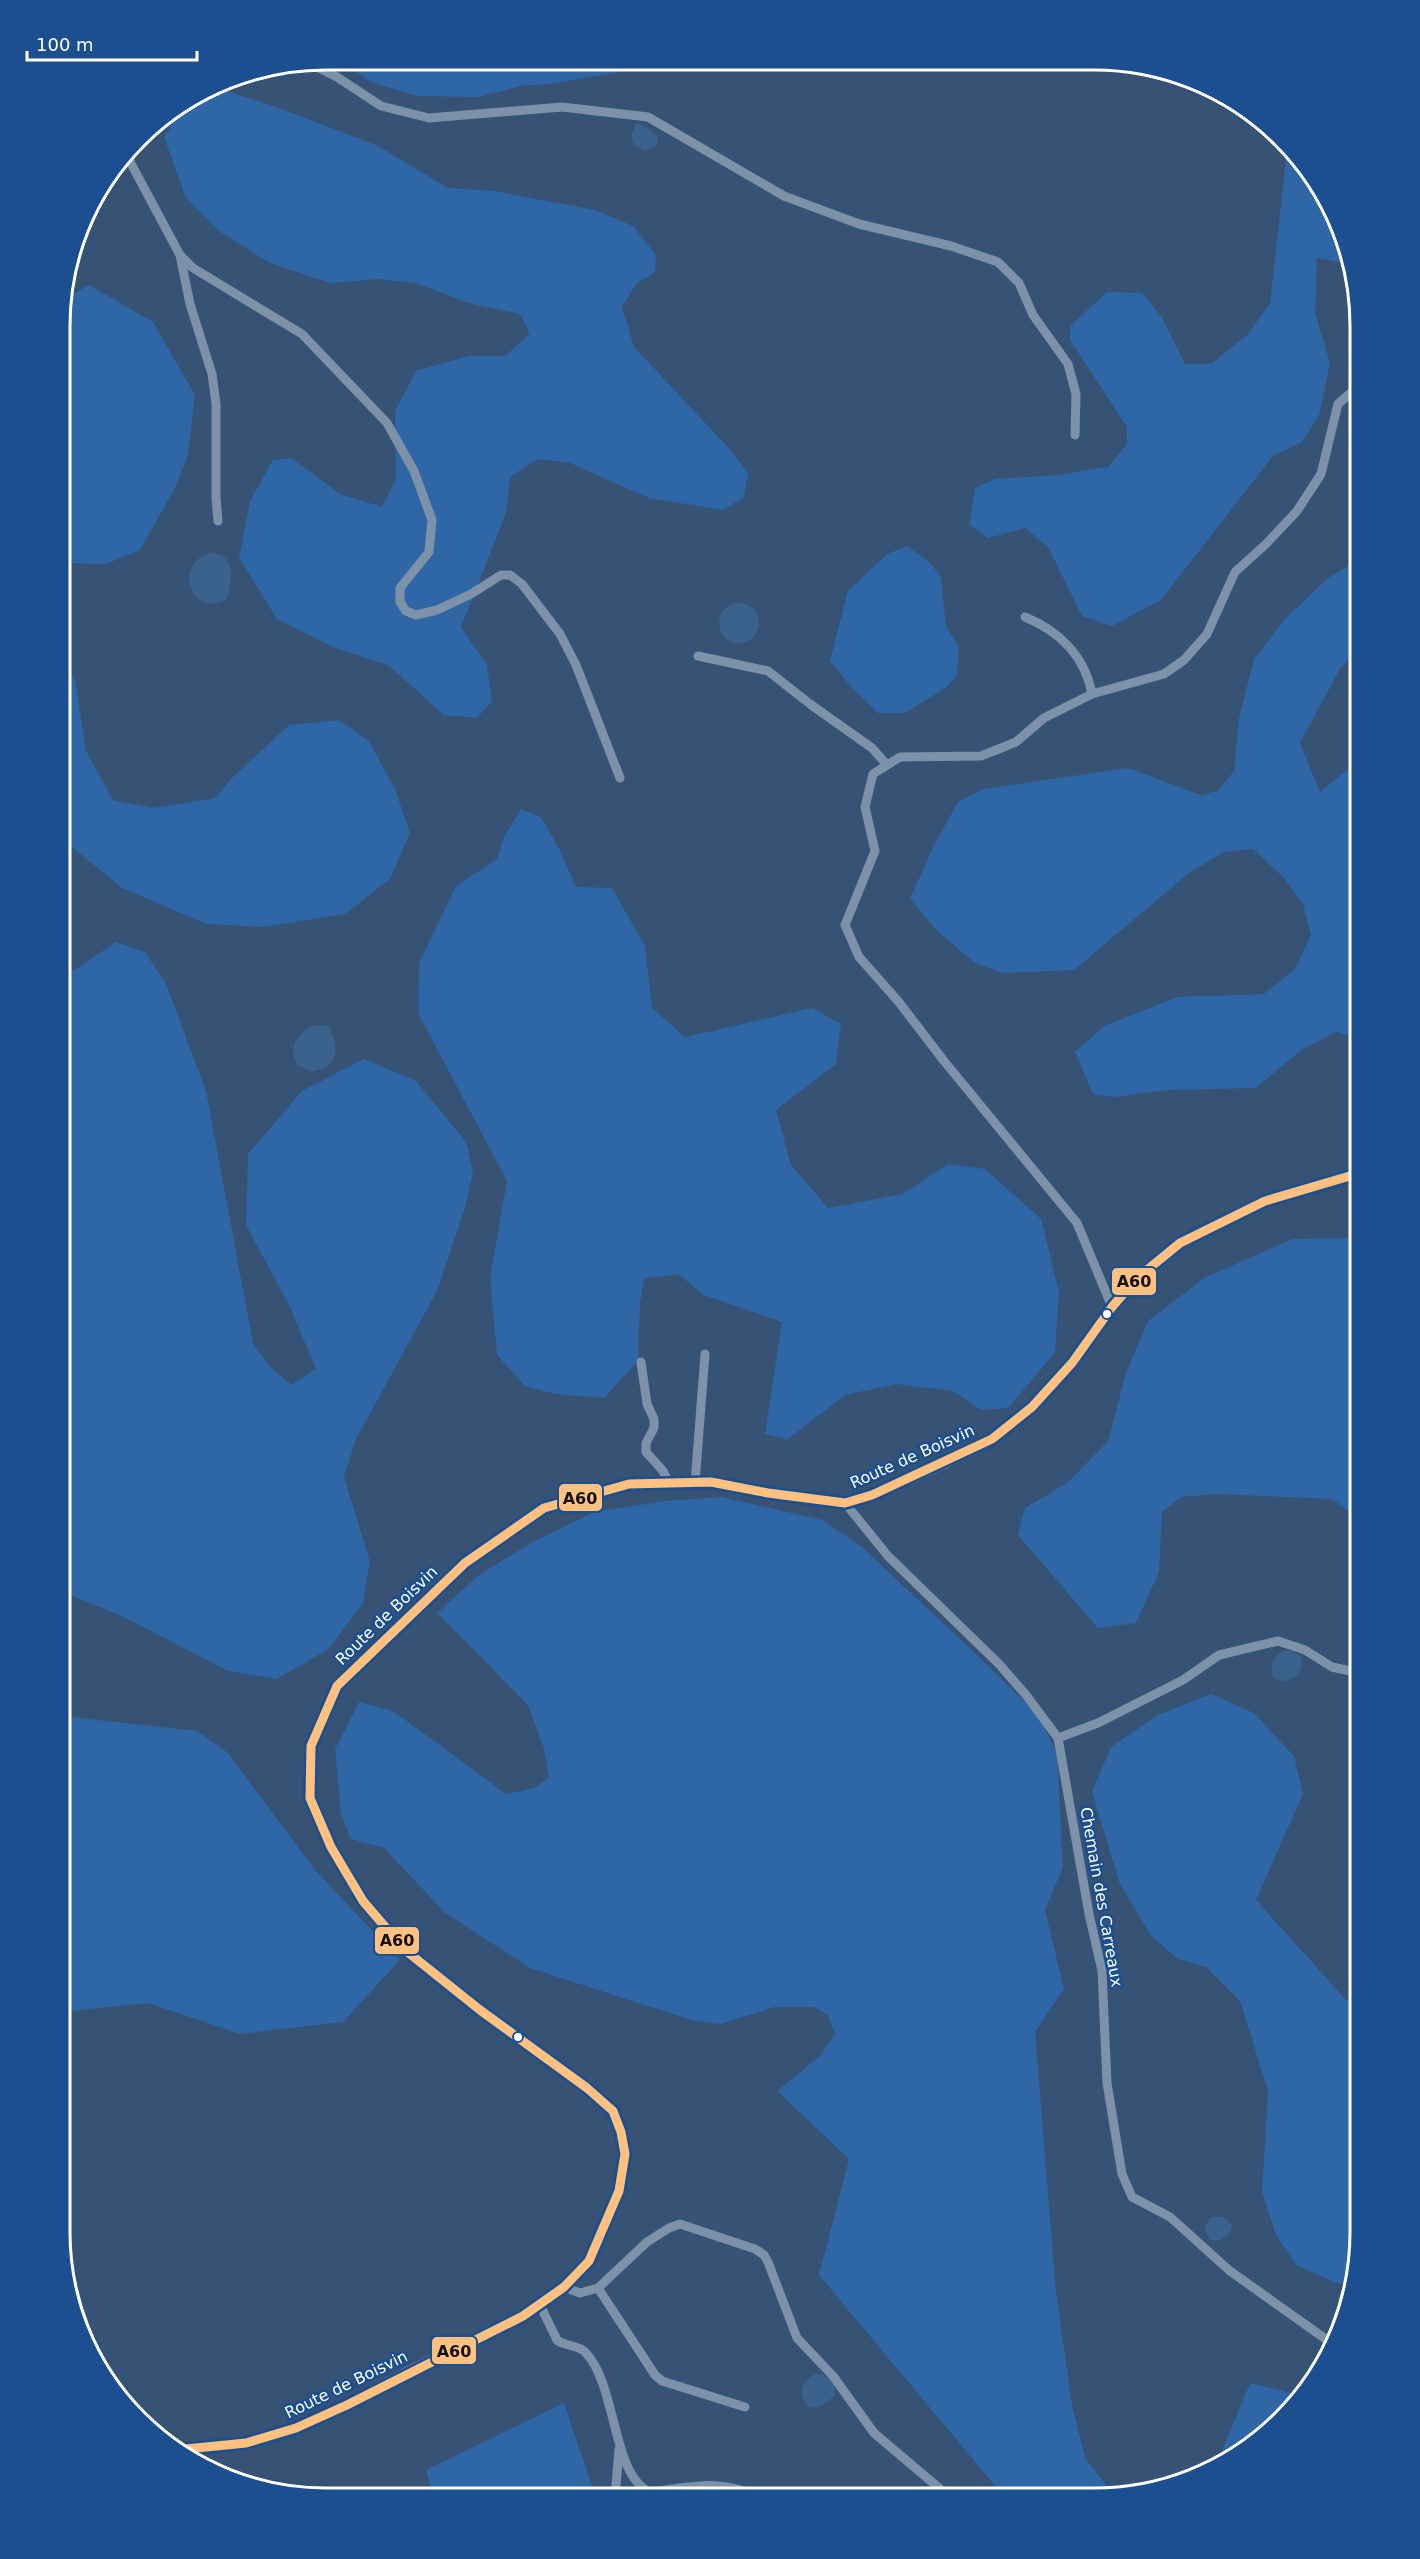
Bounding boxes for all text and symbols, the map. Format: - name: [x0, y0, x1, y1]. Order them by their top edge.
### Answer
- scale bar: [27, 24, 196, 62]
- text: 100 m: [36, 34, 94, 55]
- line badge: A60: [1111, 1267, 1157, 1296]
- text: A60: [1117, 1272, 1151, 1291]
- unlabelled marker: [1101, 1308, 1113, 1320]
- street label: Route de Boisvin: [847, 1420, 977, 1492]
- line badge: A60: [558, 1483, 603, 1512]
- text: A60: [563, 1489, 597, 1508]
- street label: Route de Boisvin: [331, 1562, 441, 1669]
- street label: Chemain des Carreaux: [1076, 1806, 1127, 1989]
- line badge: A60: [374, 1926, 420, 1955]
- text: A60: [380, 1931, 414, 1950]
- unlabelled marker: [512, 2031, 524, 2043]
- line badge: A60: [431, 2336, 477, 2365]
- text: A60: [437, 2342, 471, 2361]
- street label: Route de Boisvin: [282, 2346, 411, 2422]

